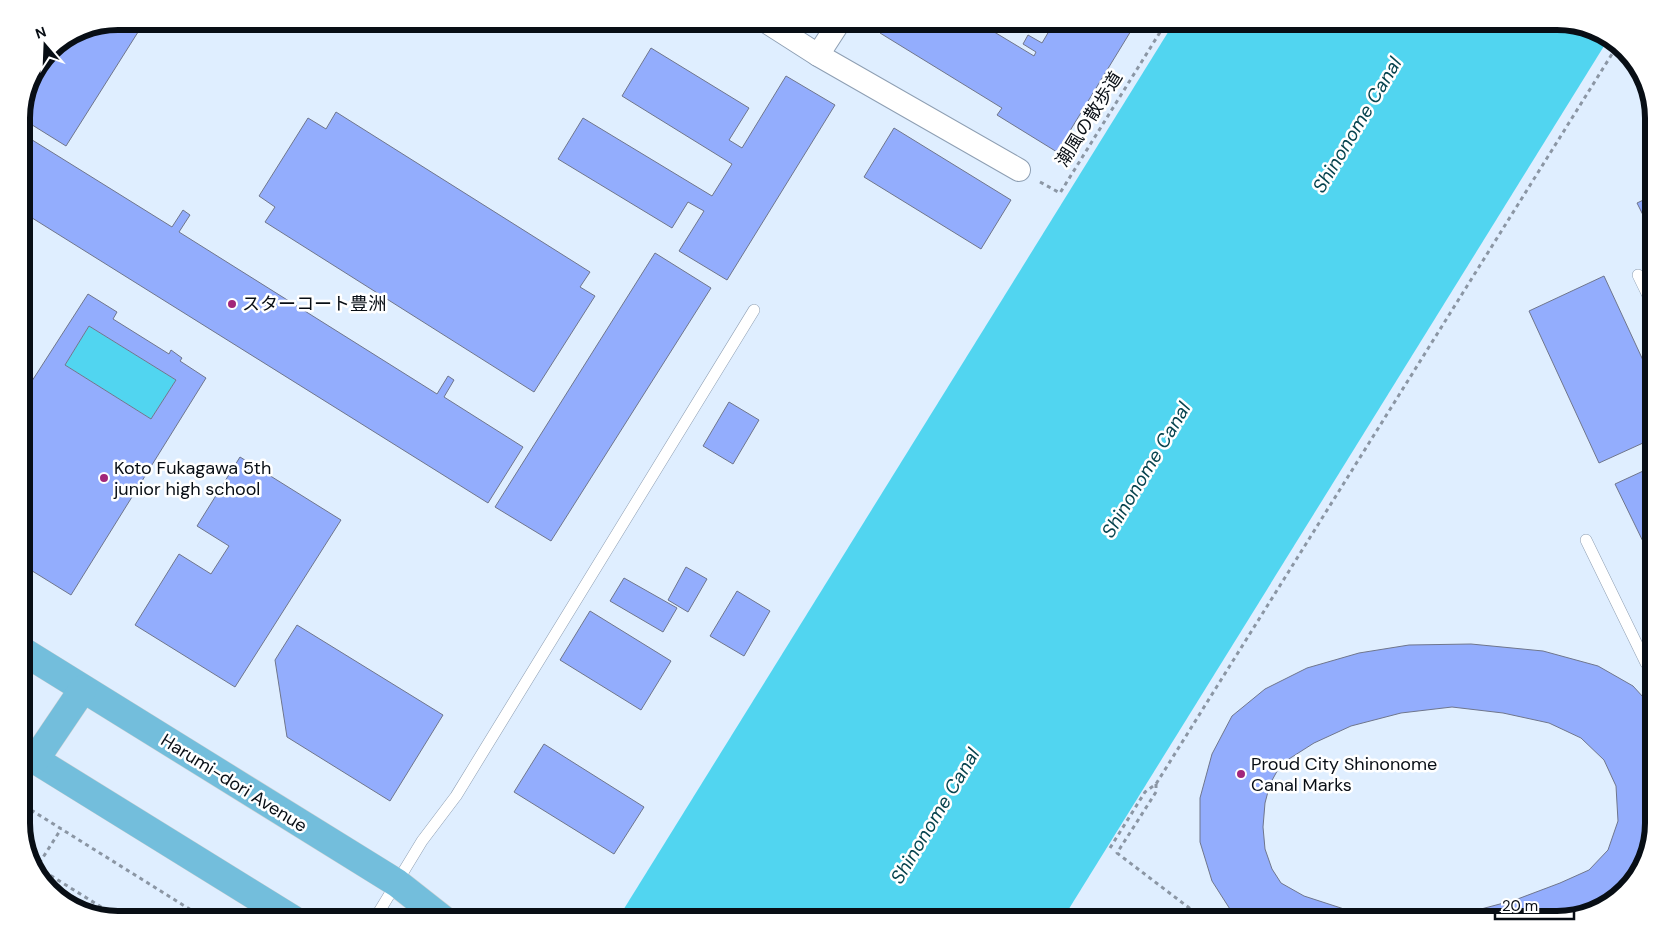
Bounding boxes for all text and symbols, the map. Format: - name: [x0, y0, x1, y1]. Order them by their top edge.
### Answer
- north arrow: [20, 20, 70, 70]
- text: N: [33, 23, 49, 43]
- water label: Shinonome Canal: [1307, 52, 1408, 197]
- street label: 潮風の散歩道: [1050, 67, 1128, 171]
- place label: スターコート豊洲: [242, 292, 386, 316]
- marker: スターコート豊洲: [226, 298, 238, 310]
- water label: Shinonome Canal: [1096, 397, 1197, 542]
- place label: Koto Fukagawa 5th junior high school: [113, 456, 271, 501]
- marker: Koto Fukagawa 5th junior high school: [98, 472, 110, 484]
- street label: Harumi-dori Avenue: [156, 728, 312, 838]
- water label: Shinonome Canal: [885, 743, 986, 888]
- place label: Proud City Shinonome Canal Marks: [1251, 752, 1437, 797]
- marker: Proud City Shinonome Canal Marks: [1235, 768, 1247, 780]
- scale bar: [1495, 888, 1574, 920]
- text: 20 m: [1502, 896, 1538, 916]

